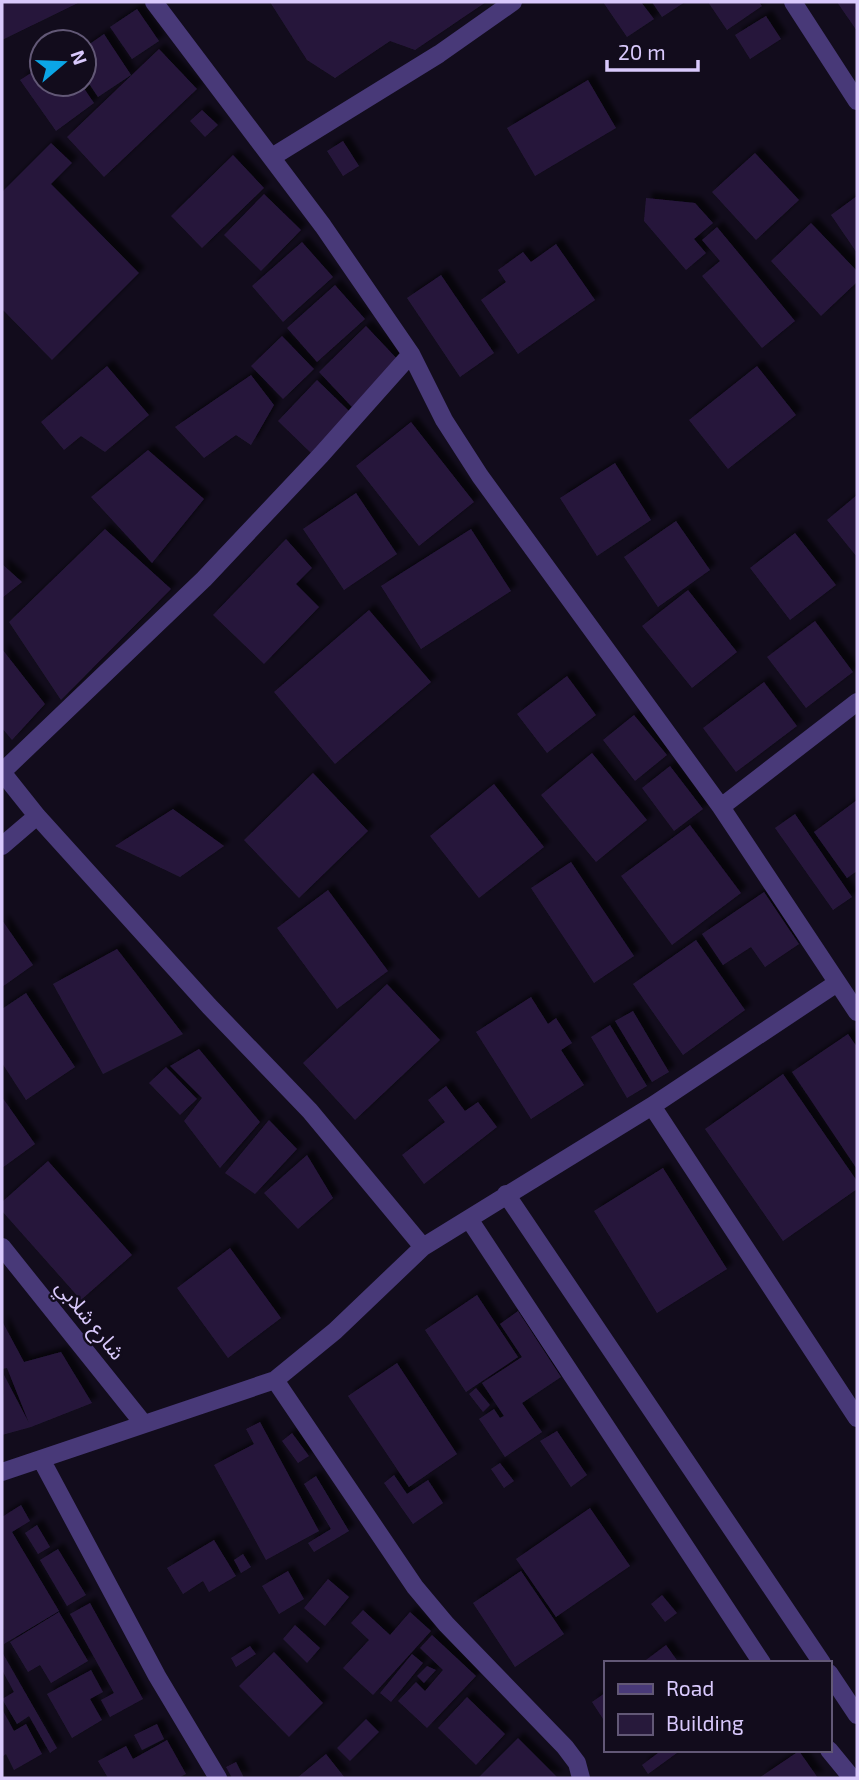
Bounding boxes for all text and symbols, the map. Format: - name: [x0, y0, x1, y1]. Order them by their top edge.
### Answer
- north arrow: [28, 28, 98, 98]
- scale bar: [607, 28, 698, 72]
- text: 20 m: [618, 39, 666, 64]
- text: N: [66, 47, 93, 68]
- street label: شارع شلابي: [48, 1274, 131, 1367]
- legend: [604, 1661, 831, 1752]
- text: Road: [666, 1675, 714, 1700]
- text: Building: [666, 1710, 744, 1735]

